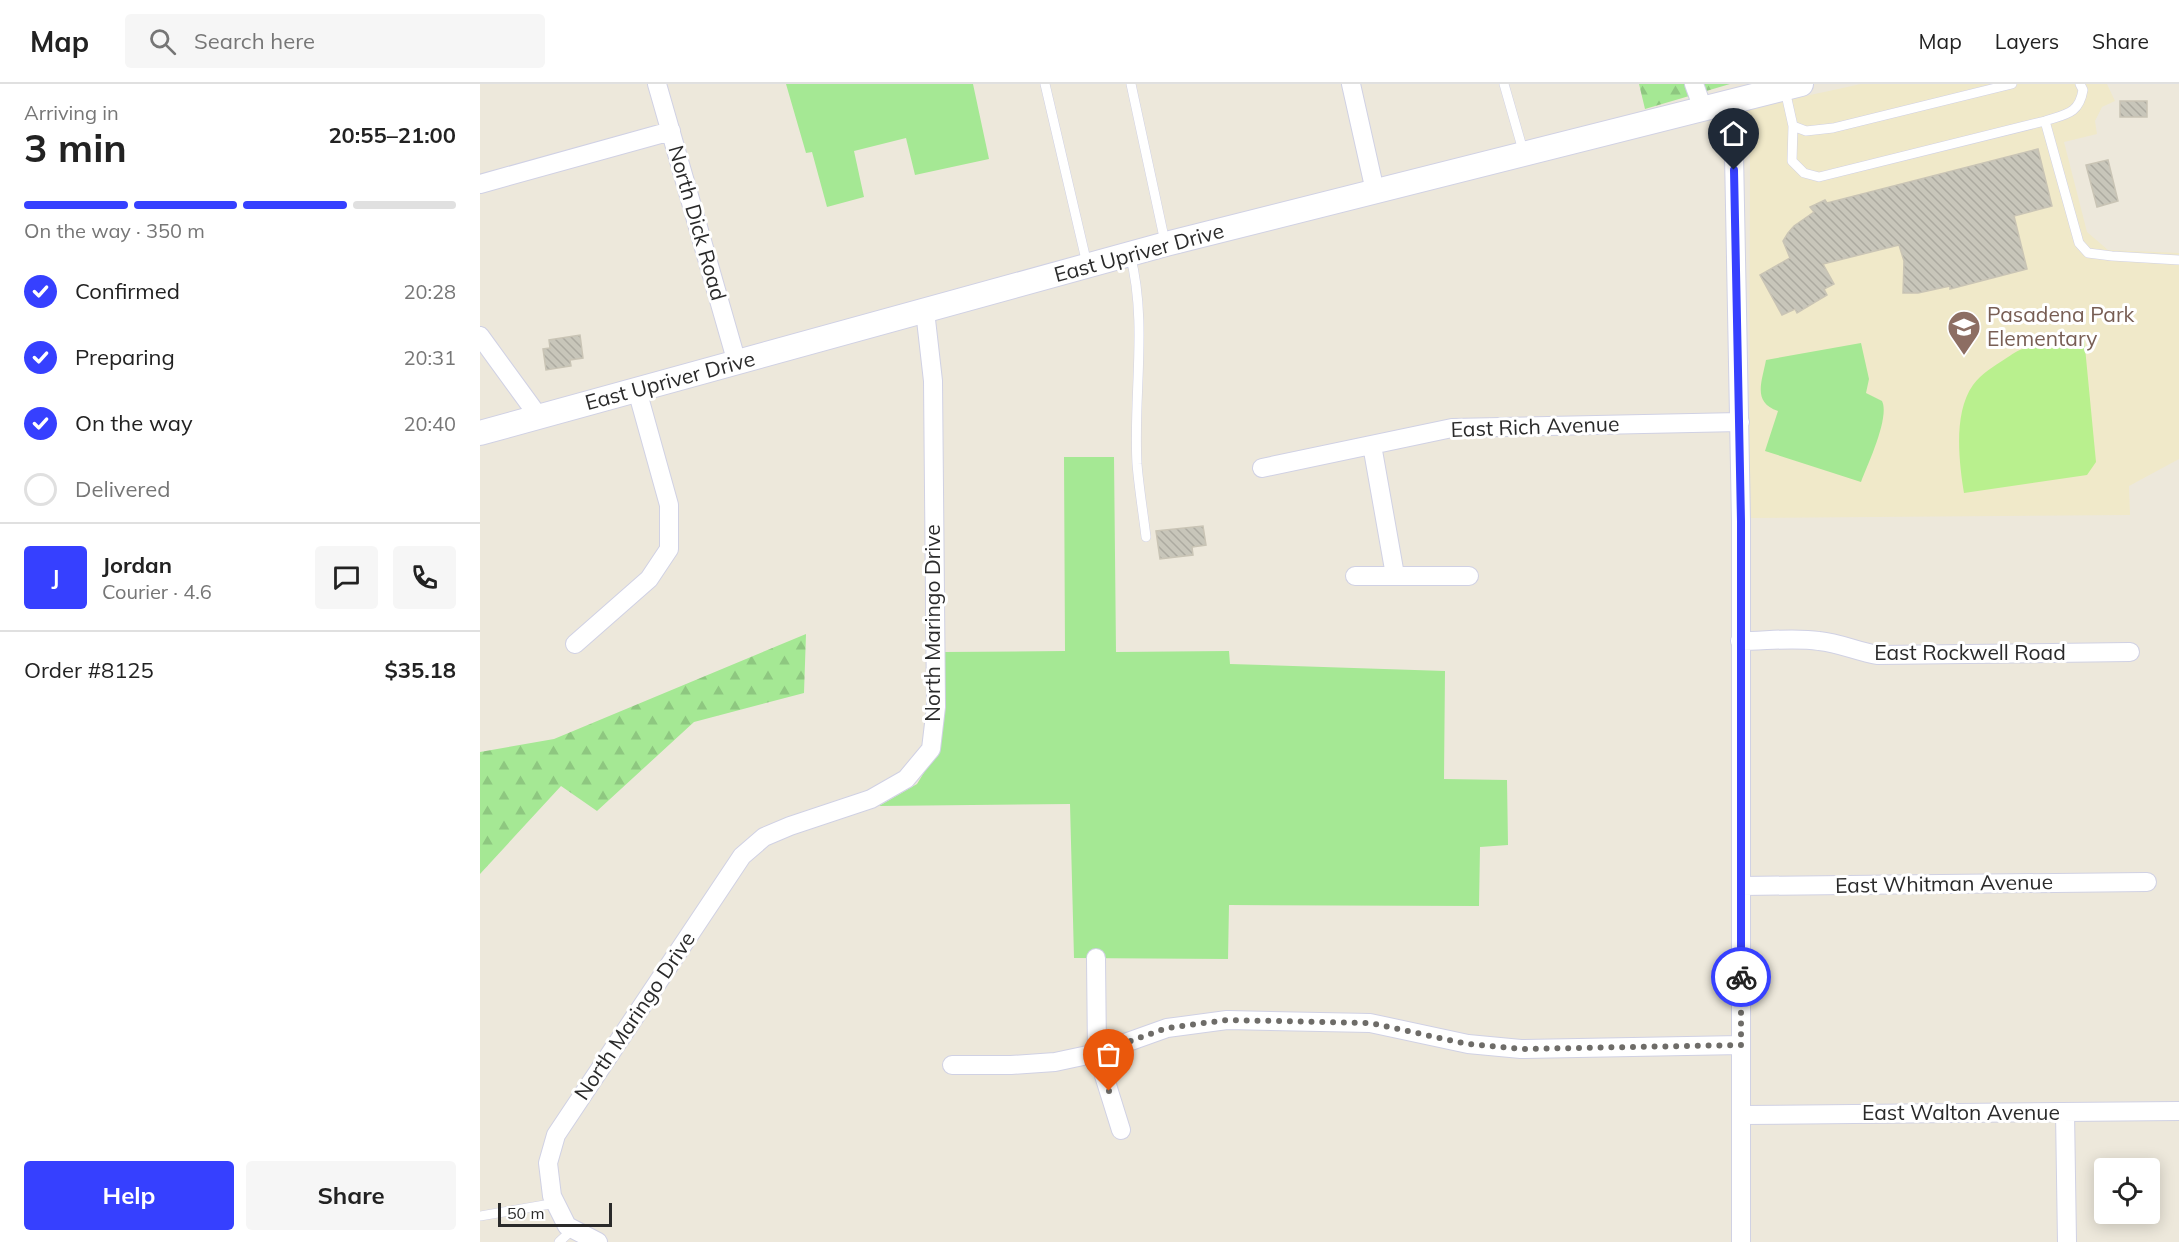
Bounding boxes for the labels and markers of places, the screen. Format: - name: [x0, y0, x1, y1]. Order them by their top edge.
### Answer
- pin: [1708, 108, 1759, 170]
- place label: Pasadena Park Elementary: [1987, 301, 2135, 351]
- school or university icon: Pasadena Park Elementary: [1946, 309, 1982, 356]
- pin: [1083, 1029, 1134, 1091]

